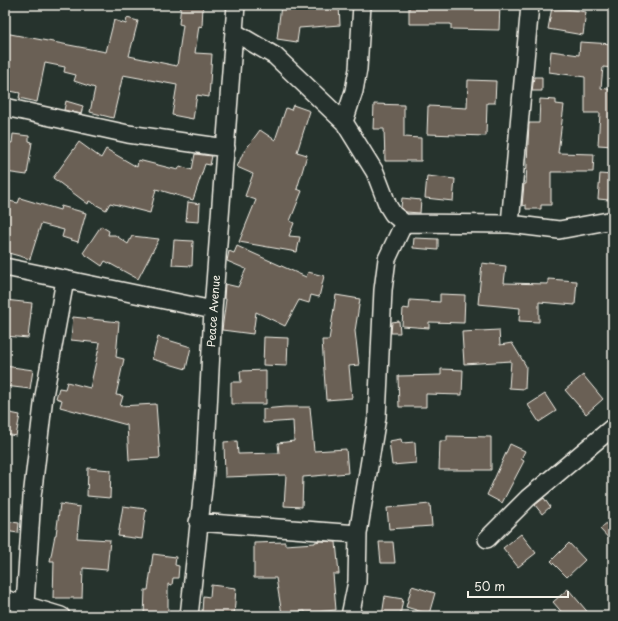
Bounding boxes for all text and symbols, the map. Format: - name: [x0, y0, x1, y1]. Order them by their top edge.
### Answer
- street label: Peace Avenue: [202, 274, 224, 348]
- scale bar: [468, 573, 568, 599]
- text: 50 m: [474, 577, 505, 595]

